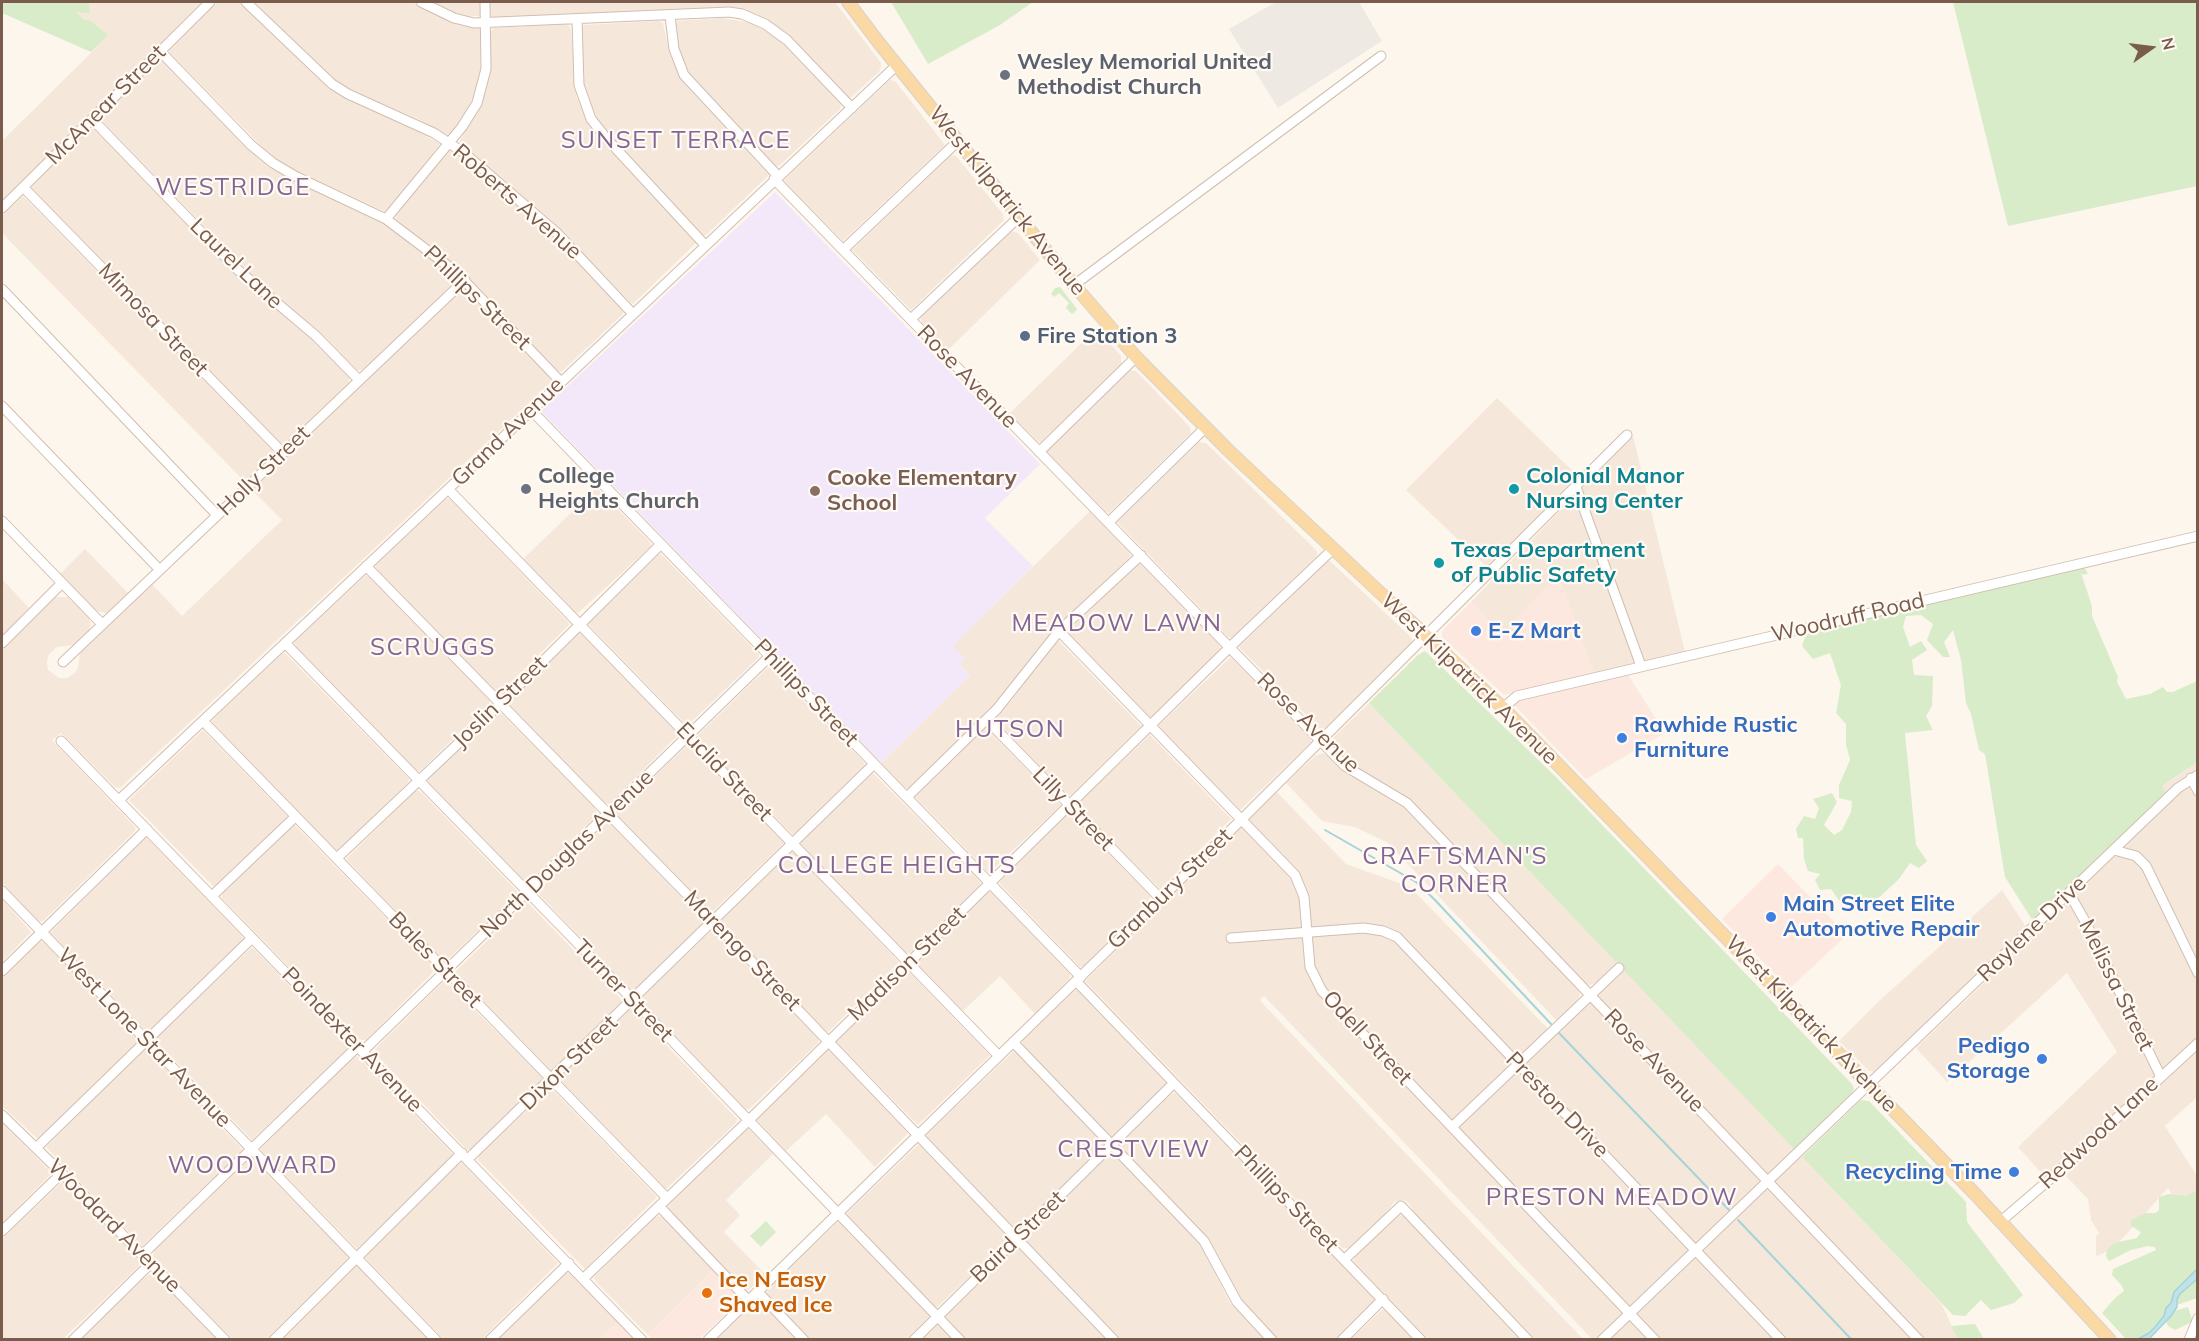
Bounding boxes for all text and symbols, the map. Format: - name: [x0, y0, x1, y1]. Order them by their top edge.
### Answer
- north arrow: [2121, 18, 2181, 78]
- text: N: [2157, 35, 2180, 52]
- street label: McAnear Street: [41, 40, 171, 170]
- place label: Wesley Memorial United Methodist Church: [1017, 49, 1272, 100]
- marker: Wesley Memorial United Methodist Church: [998, 68, 1012, 82]
- street label: West Kilpatrick Avenue: [923, 101, 1091, 301]
- district label: SUNSET TERRACE: [561, 127, 791, 155]
- street label: Roberts Avenue: [447, 139, 587, 265]
- district label: WESTRIDGE: [155, 174, 311, 202]
- street label: Laurel Lane: [184, 213, 288, 315]
- street label: Phillips Street: [418, 240, 536, 356]
- street label: Mimosa Street: [93, 258, 213, 382]
- street label: Rose Avenue: [911, 320, 1023, 434]
- place label: Fire Station 3: [1037, 323, 1178, 349]
- marker: Fire Station 3: [1018, 329, 1032, 343]
- street label: Grand Avenue: [446, 372, 570, 492]
- street label: Holly Street: [212, 420, 316, 522]
- place label: College Heights Church: [538, 463, 699, 514]
- place label: Colonial Manor Nursing Center: [1526, 463, 1684, 514]
- place label: Cooke Elementary School: [827, 465, 1017, 516]
- marker: College Heights Church: [519, 482, 533, 496]
- marker: Colonial Manor Nursing Center: [1507, 482, 1521, 496]
- marker: Cooke Elementary School: [808, 484, 822, 498]
- place label: Texas Department of Public Safety: [1451, 537, 1645, 588]
- marker: Texas Department of Public Safety: [1432, 556, 1446, 570]
- street label: West Kilpatrick Avenue: [1375, 588, 1563, 770]
- street label: Woodruff Road: [1769, 588, 1927, 648]
- district label: MEADOW LAWN: [1011, 610, 1223, 638]
- place label: E-Z Mart: [1488, 618, 1580, 644]
- marker: E-Z Mart: [1469, 624, 1483, 638]
- district label: SCRUGGS: [370, 634, 496, 662]
- street label: Phillips Street: [748, 634, 864, 752]
- street label: Joslin Street: [447, 651, 553, 753]
- street label: Rose Avenue: [1251, 667, 1365, 779]
- place label: Rawhide Rustic Furniture: [1634, 712, 1798, 764]
- district label: HUTSON: [955, 716, 1065, 744]
- street label: Euclid Street: [670, 717, 778, 827]
- marker: Rawhide Rustic Furniture: [1615, 731, 1629, 745]
- street label: Lilly Street: [1027, 762, 1119, 856]
- street label: North Douglas Avenue: [475, 764, 659, 944]
- street label: Granbury Street: [1102, 823, 1238, 955]
- district label: CRAFTSMAN'S CORNER: [1362, 843, 1548, 899]
- district label: COLLEGE HEIGHTS: [778, 852, 1016, 880]
- street label: Raylene Drive: [1972, 871, 2092, 987]
- street label: Marengo Street: [678, 885, 806, 1017]
- place label: Main Street Elite Automotive Repair: [1783, 891, 1979, 942]
- street label: Madison Street: [843, 901, 971, 1027]
- street label: Bales Street: [383, 907, 487, 1013]
- marker: Main Street Elite Automotive Repair: [1764, 910, 1778, 924]
- street label: Melissa Street: [2073, 915, 2159, 1055]
- street label: West Kilpatrick Avenue: [1720, 930, 1902, 1118]
- street label: Turner Street: [568, 934, 678, 1048]
- street label: West Lone Star Avenue: [51, 943, 237, 1133]
- street label: Poindexter Avenue: [276, 962, 428, 1118]
- street label: Odell Street: [1317, 985, 1417, 1091]
- street label: Rose Avenue: [1598, 1004, 1710, 1118]
- street label: Dixon Street: [515, 1010, 623, 1116]
- place label: Pedigo Storage: [1947, 1033, 2030, 1084]
- street label: Preston Drive: [1500, 1047, 1614, 1163]
- marker: Pedigo Storage: [2035, 1052, 2049, 1066]
- street label: Redwood Lane: [2034, 1071, 2164, 1195]
- district label: CRESTVIEW: [1057, 1136, 1211, 1164]
- street label: Phillips Street: [1228, 1140, 1344, 1258]
- district label: WOODWARD: [168, 1152, 338, 1180]
- street label: Woodard Avenue: [42, 1154, 186, 1298]
- place label: Recycling Time: [1845, 1159, 2002, 1185]
- marker: Recycling Time: [2007, 1165, 2021, 1179]
- district label: PRESTON MEADOW: [1486, 1184, 1738, 1212]
- street label: Baird Street: [965, 1185, 1071, 1289]
- place label: Ice N Easy Shaved Ice: [719, 1267, 833, 1318]
- marker: Ice N Easy Shaved Ice: [700, 1286, 714, 1300]

